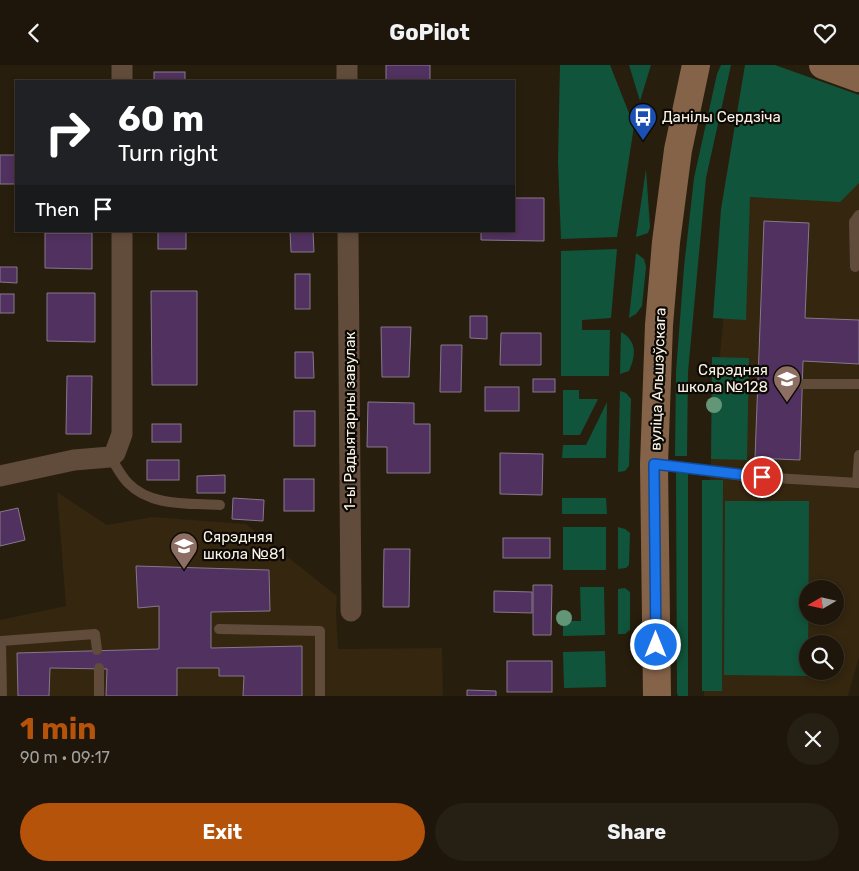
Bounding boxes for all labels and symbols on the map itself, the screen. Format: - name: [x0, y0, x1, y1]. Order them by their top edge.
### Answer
- bus stop icon: Данілы Сердзіча: [628, 102, 658, 141]
- place label: Данілы Сердзіча: [662, 108, 781, 126]
- street label: вуліца Альшэўскага: [647, 307, 669, 451]
- street label: 1-ы Радыятарны завулак: [341, 331, 359, 511]
- place label: Сярэдняя школа №128: [677, 361, 768, 396]
- school or university icon: Сярэдняя школа №128: [772, 364, 802, 403]
- pin: [741, 456, 783, 498]
- place label: Сярэдняя школа №81: [203, 528, 285, 563]
- school or university icon: Сярэдняя школа №81: [169, 531, 199, 570]
- north arrow: [799, 580, 844, 625]
- position arrow: [629, 618, 681, 670]

